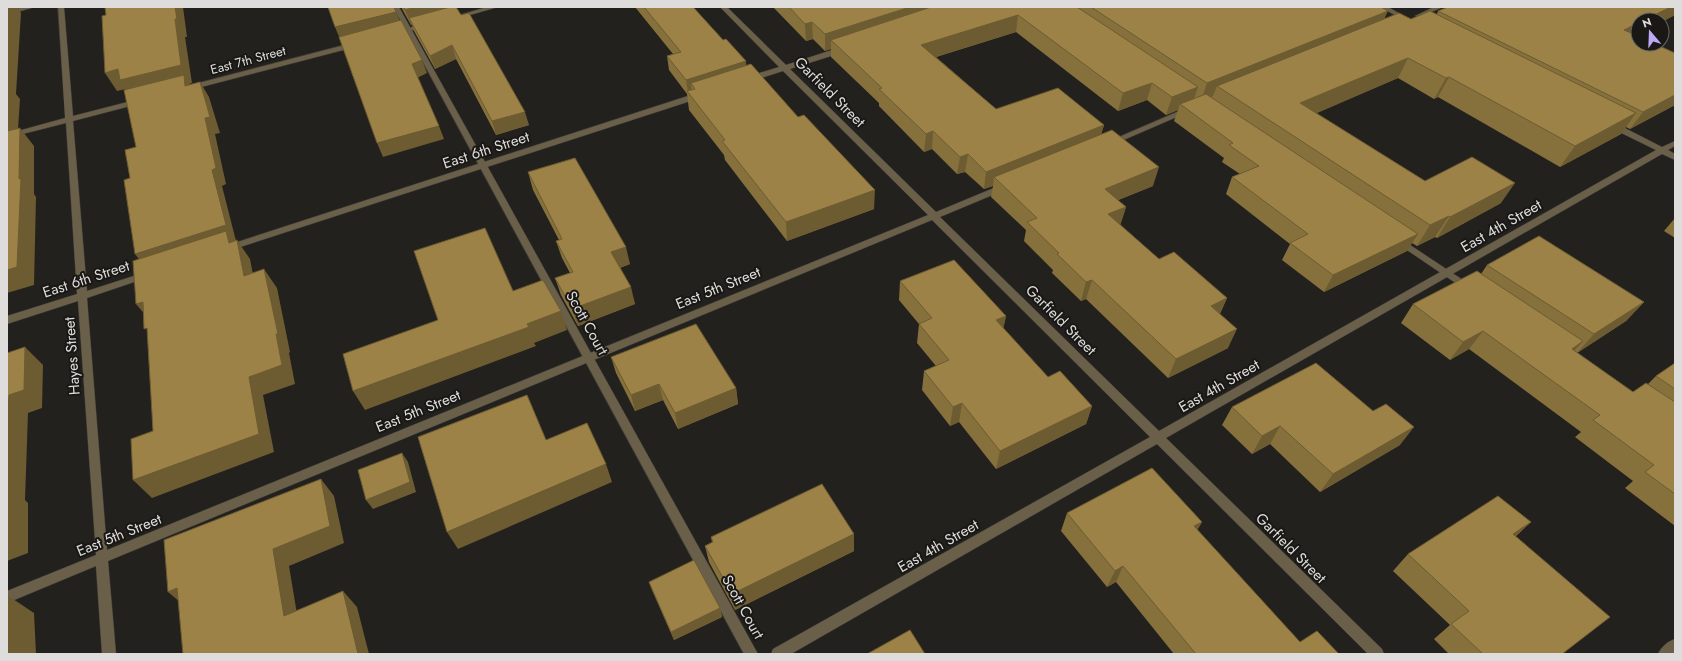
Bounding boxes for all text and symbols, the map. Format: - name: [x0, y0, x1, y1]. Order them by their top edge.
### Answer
- north arrow: [1630, 12, 1670, 52]
- text: N: [1640, 14, 1653, 32]
- street label: East 7th Street: [208, 41, 289, 79]
- street label: Garfield Street: [790, 52, 871, 133]
- street label: East 6th Street: [440, 126, 533, 174]
- street label: East 4th Street: [1456, 194, 1546, 258]
- street label: East 6th Street: [40, 255, 133, 303]
- street label: East 5th Street: [672, 261, 764, 315]
- street label: Garfield Street: [1021, 280, 1102, 361]
- street label: Scott Court: [560, 287, 614, 359]
- street label: Hayes Street: [58, 316, 86, 396]
- street label: East 4th Street: [1174, 354, 1264, 418]
- street label: East 5th Street: [372, 384, 464, 438]
- street label: East 5th Street: [73, 508, 165, 562]
- street label: Garfield Street: [1251, 508, 1332, 589]
- street label: East 4th Street: [893, 514, 983, 578]
- street label: Scott Court: [716, 571, 770, 643]

